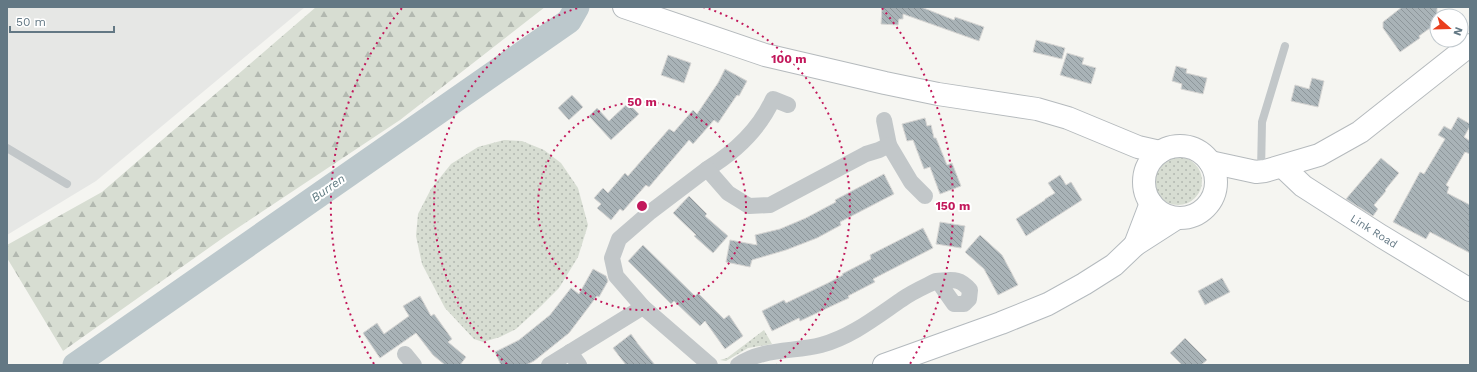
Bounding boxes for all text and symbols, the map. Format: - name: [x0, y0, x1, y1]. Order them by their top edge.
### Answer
- scale bar: [10, 8, 114, 34]
- north arrow: [1429, 8, 1469, 48]
- text: 50 m: [16, 15, 46, 29]
- text: N: [1450, 25, 1465, 37]
- text: 100 m: [771, 52, 807, 66]
- text: 50 m: [627, 95, 657, 109]
- water label: Burren: [308, 171, 348, 205]
- centre of rings: [635, 199, 649, 213]
- text: 150 m: [936, 199, 970, 213]
- street label: Link Road: [1348, 212, 1400, 251]

